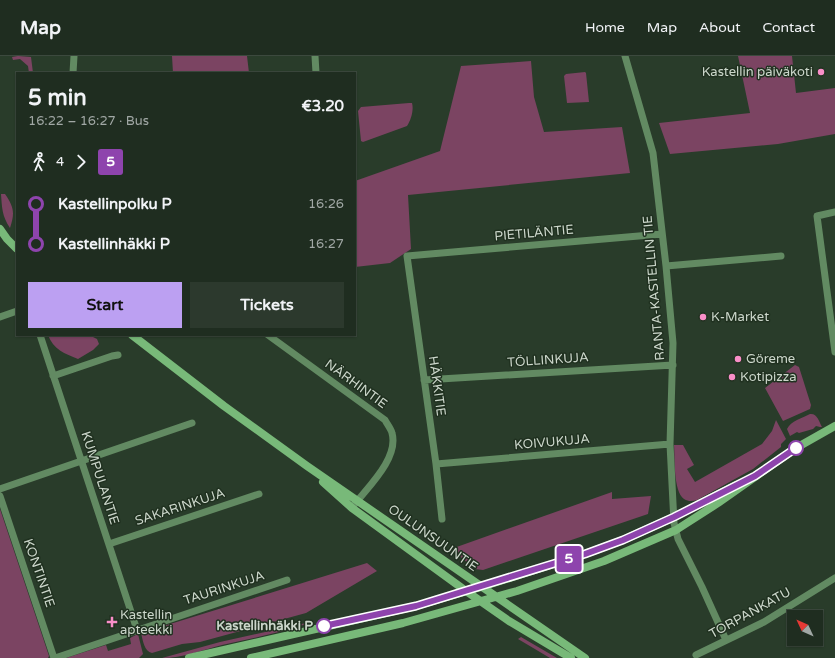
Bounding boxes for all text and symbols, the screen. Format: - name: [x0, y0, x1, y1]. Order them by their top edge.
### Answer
- text: Map: [20, 17, 61, 39]
- text: Home: [585, 19, 625, 36]
- text: Map: [647, 19, 677, 36]
- text: About: [699, 19, 741, 36]
- text: Contact: [763, 19, 815, 36]
- place label: Kastellin päiväkoti: [702, 64, 813, 80]
- marker: Kastellin päiväkoti: [816, 67, 826, 77]
- text: 5 min: [28, 85, 87, 111]
- text: €3.20: [302, 97, 344, 115]
- text: 16:22 – 16:27 · Bus: [28, 113, 149, 129]
- icon: walk: [28, 151, 50, 173]
- icon: forward: [70, 151, 92, 173]
- text: 5: [106, 153, 115, 170]
- text: 4: [56, 154, 64, 170]
- text: Kastellinpolku P: [58, 195, 172, 213]
- text: 16:26: [308, 196, 344, 212]
- street label: RANTA-KASTELLIN TIE: [640, 215, 668, 361]
- street label: PIETILÄNTIE: [494, 222, 574, 244]
- text: Kastellinhäkki P: [58, 235, 170, 253]
- text: 16:27: [308, 236, 344, 252]
- button: Start: [28, 282, 182, 328]
- button: Tickets: [190, 282, 344, 328]
- place label: K-Market: [711, 309, 769, 325]
- marker: K-Market: [698, 312, 708, 322]
- street label: TÖLLINKUJA: [507, 349, 590, 371]
- place label: Göreme: [746, 351, 795, 367]
- marker: Göreme: [733, 354, 743, 364]
- street label: HÄKKITIE: [425, 355, 449, 417]
- street label: NÄRHINTIE: [322, 356, 390, 412]
- place label: Kotipizza: [740, 369, 796, 385]
- marker: Kotipizza: [727, 372, 737, 382]
- street label: KUMPULANTIE: [77, 429, 123, 527]
- street label: KOIVUKUJA: [514, 431, 591, 453]
- unlabelled marker: [788, 440, 804, 456]
- street label: SAKARINKUJA: [133, 485, 227, 529]
- street label: OULUNSUUNTIE: [385, 501, 481, 575]
- street label: KONTINTIE: [20, 537, 58, 609]
- line badge: 5: [556, 546, 582, 572]
- text: 5: [565, 550, 573, 567]
- street label: TAURINKUJA: [182, 567, 267, 609]
- street label: TORPANKATU: [706, 584, 794, 642]
- place label: Kastellin apteekki: [120, 607, 172, 638]
- north arrow: [787, 610, 823, 646]
- map controls: [787, 610, 823, 646]
- marker: Kastellin apteekki: [107, 617, 117, 627]
- place label: Kastellinhäkki P: [216, 618, 313, 634]
- marker: Kastellinhäkki P: [316, 618, 332, 634]

